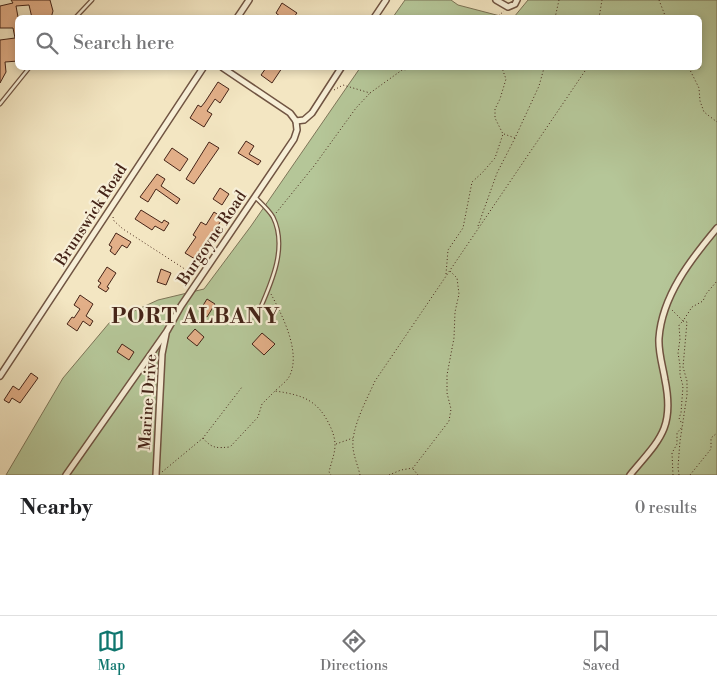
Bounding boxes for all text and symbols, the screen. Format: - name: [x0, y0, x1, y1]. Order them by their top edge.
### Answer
- search box: [15, 15, 702, 70]
- icon: search: [33, 29, 61, 57]
- text: Search here: [73, 31, 174, 55]
- street label: Brunswick Road: [50, 160, 131, 271]
- street label: Burgoyne Road: [172, 187, 251, 290]
- district label: PORT ALBANY: [111, 304, 281, 330]
- street label: Marine Drive: [135, 353, 161, 451]
- text: Nearby: [20, 495, 93, 521]
- text: 0 results: [635, 498, 697, 518]
- tab: Map: [97, 627, 125, 675]
- tab: Directions: [320, 627, 388, 675]
- tab: Saved: [583, 627, 620, 675]

